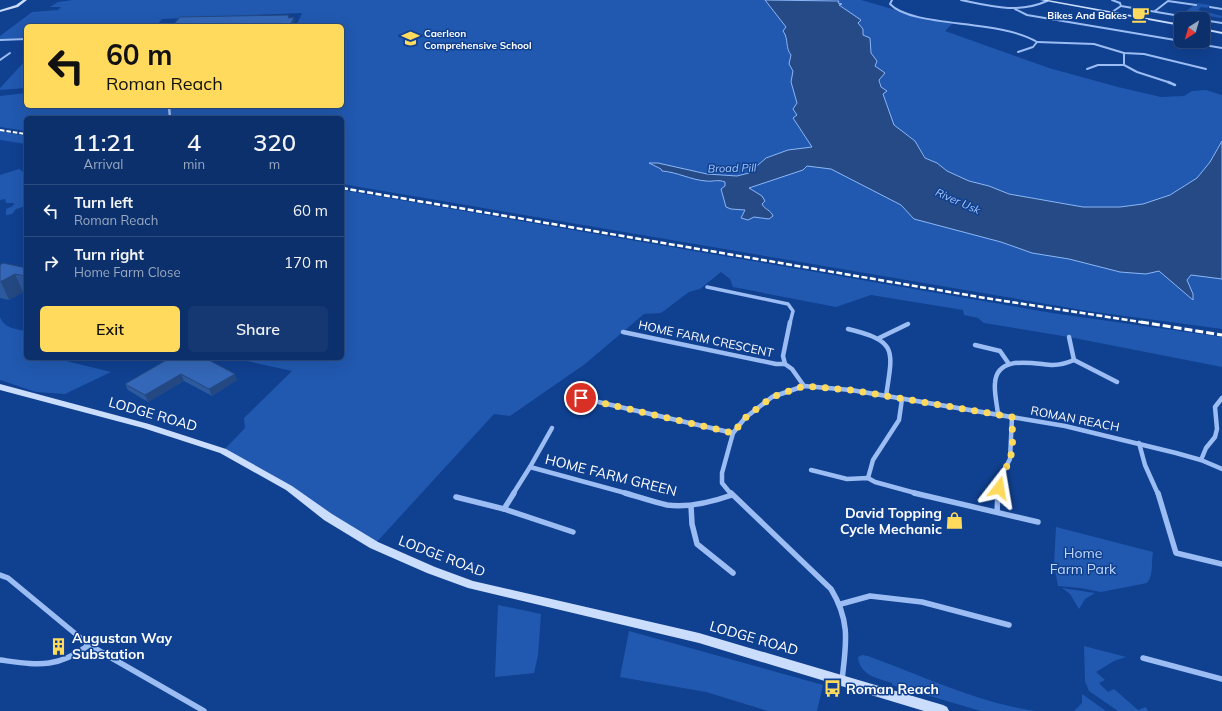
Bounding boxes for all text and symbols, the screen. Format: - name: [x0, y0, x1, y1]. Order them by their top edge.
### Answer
- cafe icon: Bikes And Bakes: [1130, 5, 1150, 25]
- place label: Bikes And Bakes: [1047, 9, 1127, 22]
- north arrow: [1174, 12, 1210, 48]
- map controls: [1174, 12, 1210, 48]
- place label: Caerleon Comprehensive School: [424, 27, 532, 52]
- school or university icon: Caerleon Comprehensive School: [401, 29, 421, 49]
- text: 60 m: [106, 37, 172, 72]
- icon: left: [40, 40, 92, 92]
- text: Roman Reach: [106, 72, 223, 95]
- text: 11:21: [72, 127, 135, 157]
- text: 4: [187, 127, 201, 157]
- text: 320: [253, 127, 296, 157]
- text: Arrival: [84, 156, 123, 172]
- text: min: [183, 156, 205, 172]
- text: m: [269, 156, 280, 172]
- water label: Broad Pill: [707, 161, 757, 175]
- water label: River Usk: [933, 185, 983, 217]
- text: Turn left: [74, 193, 133, 212]
- icon: left: [40, 200, 62, 222]
- text: 60 m: [293, 201, 328, 220]
- text: Roman Reach: [74, 212, 158, 228]
- text: Turn right: [74, 245, 144, 264]
- icon: right: [40, 252, 62, 274]
- text: 170 m: [284, 253, 328, 272]
- text: Home Farm Close: [74, 264, 181, 280]
- button: Exit: [40, 306, 180, 352]
- button: Share: [188, 306, 328, 352]
- street label: HOME FARM CRESCENT: [637, 317, 776, 360]
- pin: [564, 381, 598, 415]
- icon: arrive: [570, 387, 592, 409]
- street label: LODGE ROAD: [107, 393, 199, 435]
- street label: ROMAN REACH: [1029, 403, 1121, 434]
- street label: HOME FARM GREEN: [543, 450, 679, 500]
- position arrow: [978, 467, 1020, 509]
- place label: David Topping Cycle Mechanic: [840, 504, 942, 538]
- shop icon: David Topping Cycle Mechanic: [945, 511, 965, 531]
- street label: LODGE ROAD: [396, 531, 488, 581]
- park label: Home Farm Park: [1050, 544, 1117, 578]
- street label: LODGE ROAD: [708, 617, 800, 659]
- place label: Augustan Way Substation: [72, 629, 173, 663]
- building icon: Augustan Way Substation: [49, 636, 69, 656]
- bus stop icon: Roman Reach: [823, 679, 843, 699]
- place label: Roman Reach: [846, 680, 939, 698]

